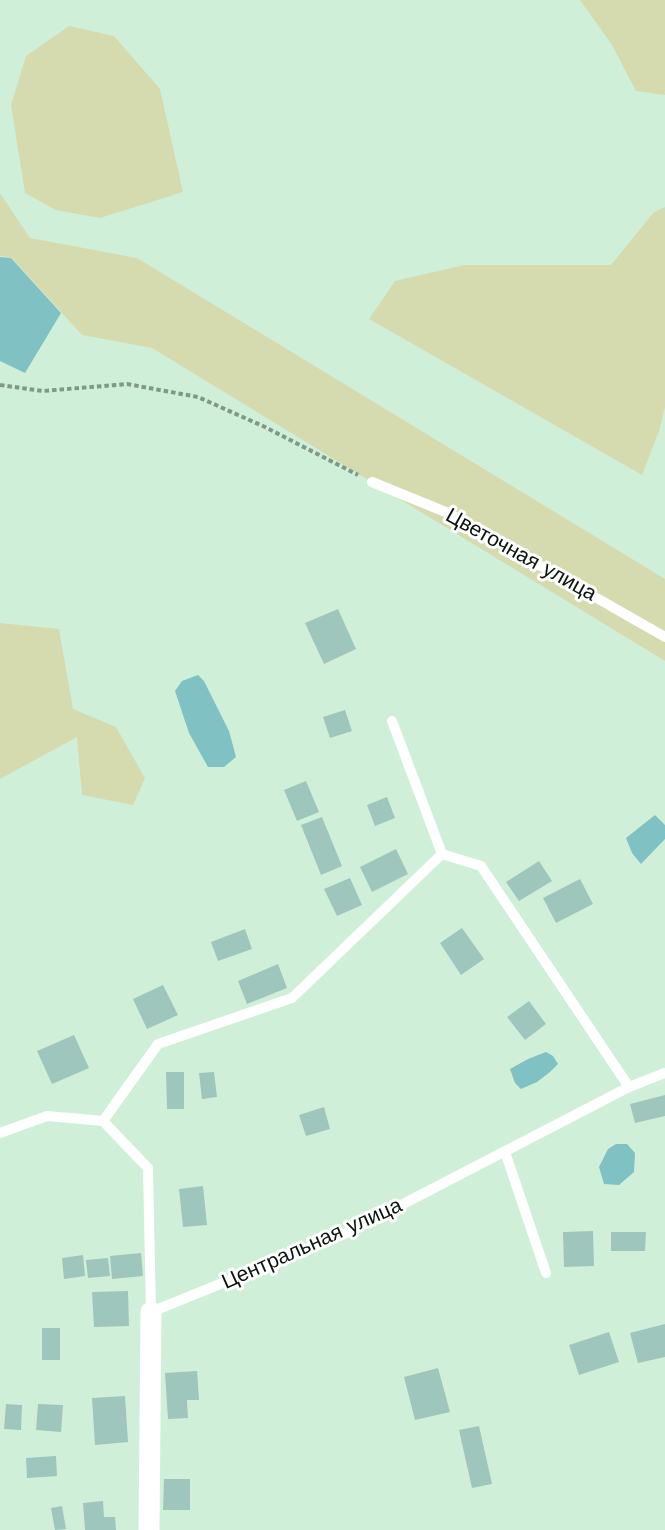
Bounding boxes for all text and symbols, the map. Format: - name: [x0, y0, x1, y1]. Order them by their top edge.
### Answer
- street label: Цветочная улица: [441, 503, 601, 607]
- street label: Центральная улица: [218, 1193, 406, 1295]

